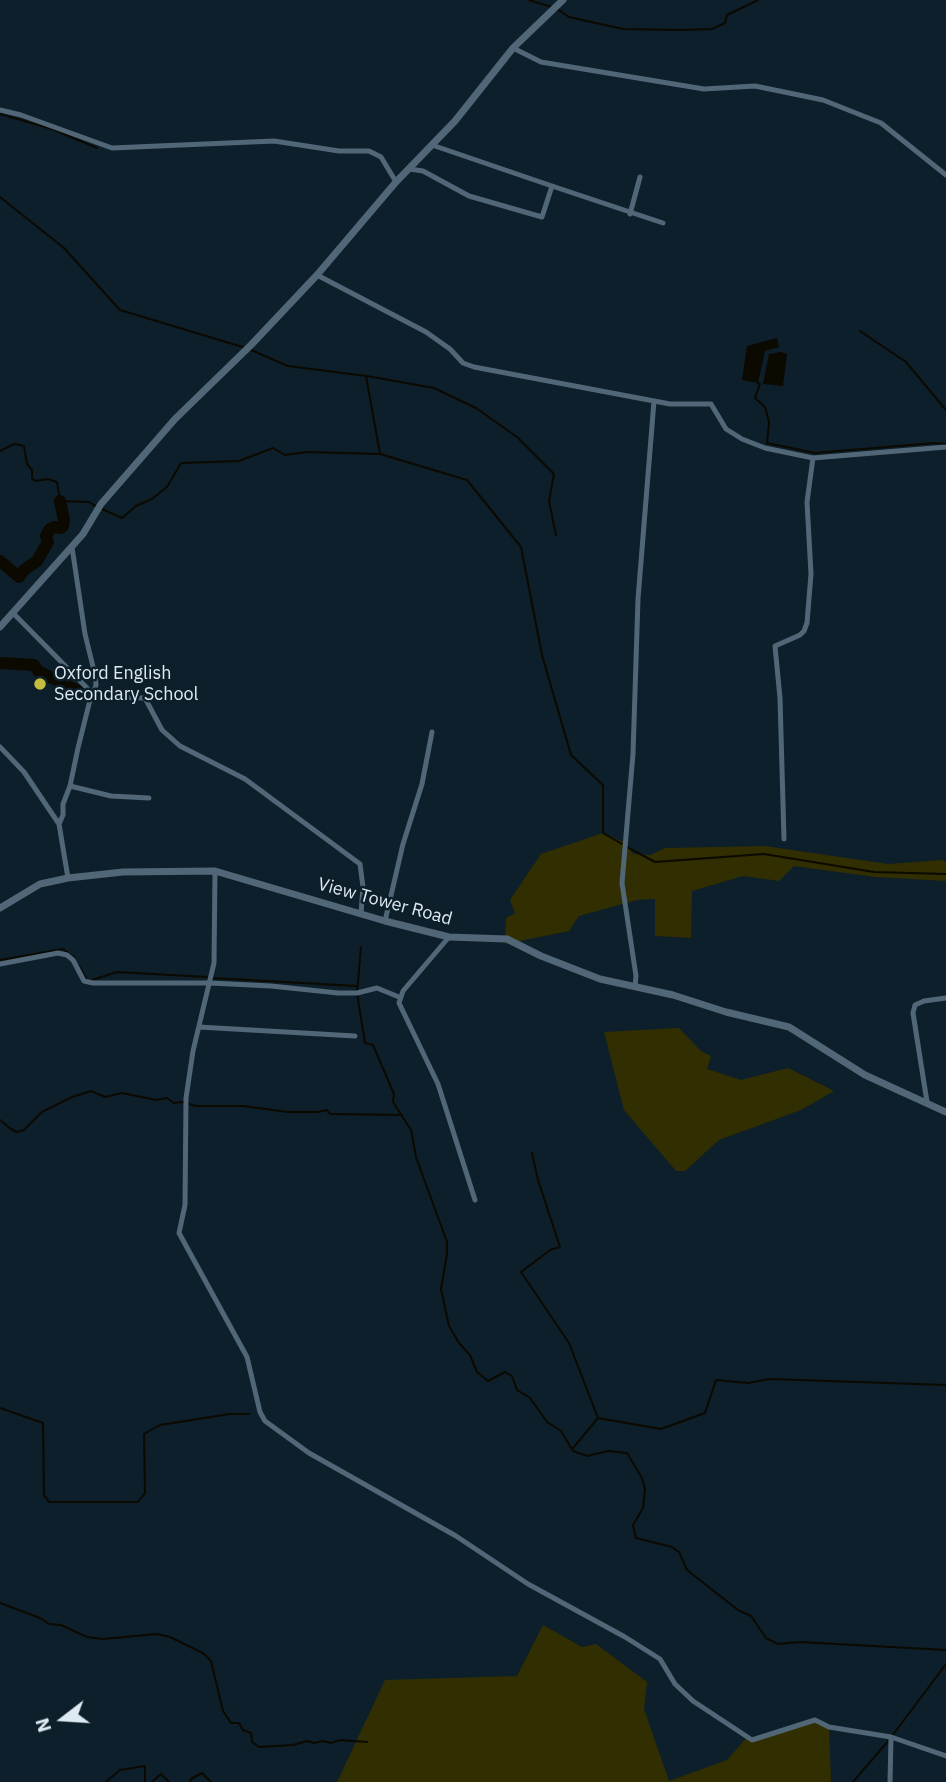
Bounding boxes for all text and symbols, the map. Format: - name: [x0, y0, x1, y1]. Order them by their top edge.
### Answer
- place label: Oxford English Secondary School: [54, 663, 198, 706]
- marker: Oxford English Secondary School: [32, 676, 48, 692]
- street label: View Tower Road: [315, 874, 455, 930]
- north arrow: [28, 1684, 98, 1754]
- text: N: [29, 1715, 56, 1735]

